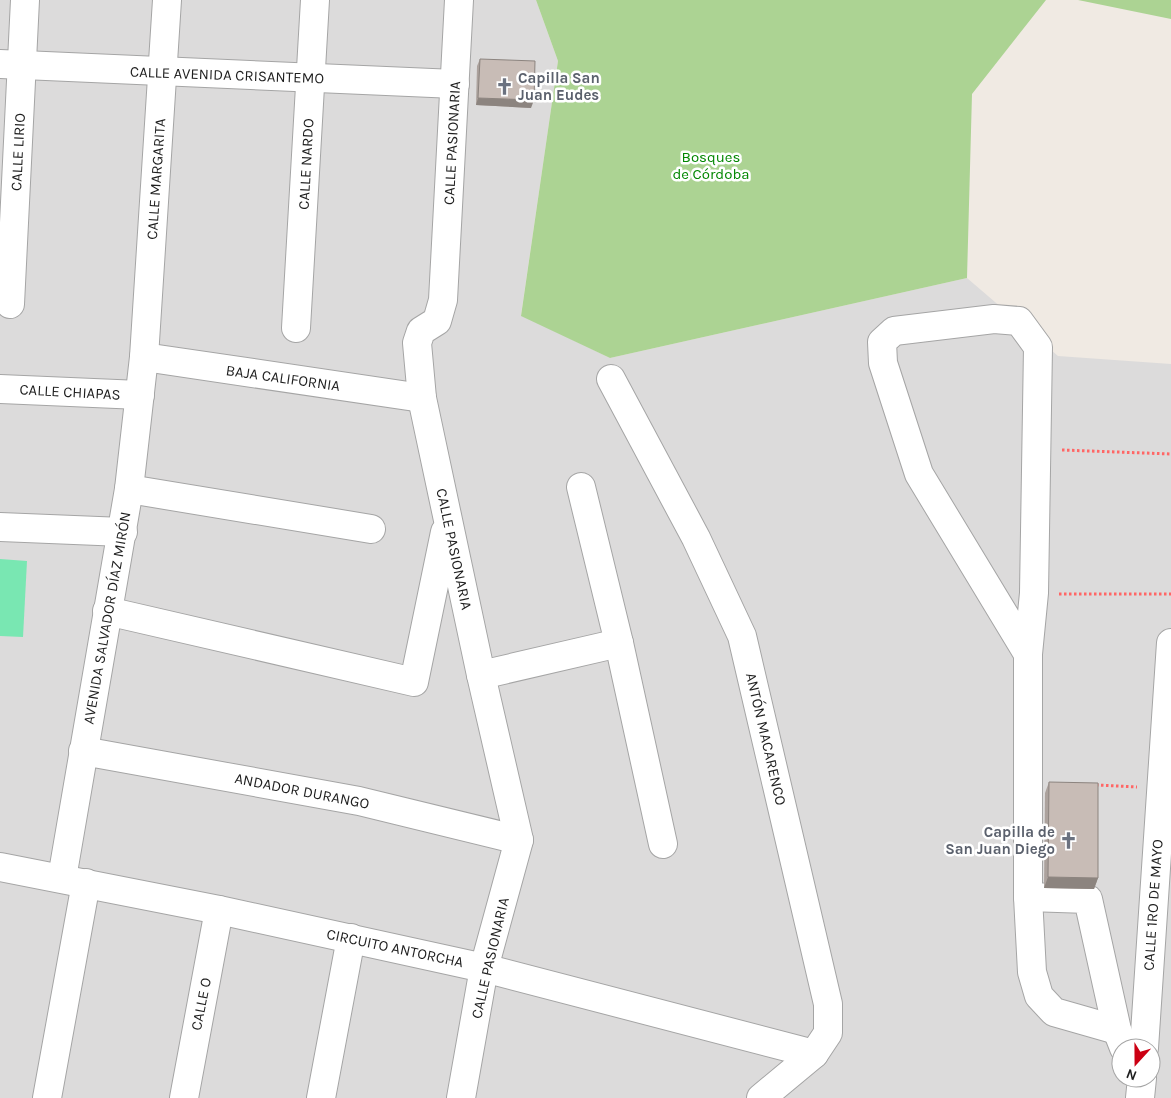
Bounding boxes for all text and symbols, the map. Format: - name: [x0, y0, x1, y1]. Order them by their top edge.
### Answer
- street label: CALLE AVENIDA CRISANTEMO: [130, 63, 324, 87]
- place label: Capilla San Juan Eudes: [518, 69, 600, 104]
- church icon: Capilla San Juan Eudes: [494, 77, 514, 97]
- street label: CALLE PASIONARIA: [440, 80, 464, 205]
- street label: CALLE LIRIO: [7, 113, 29, 191]
- street label: CALLE MARGARITA: [143, 117, 169, 240]
- street label: CALLE NARDO: [295, 118, 317, 210]
- park label: Bosques de Córdoba: [672, 148, 750, 183]
- street label: BAJA CALIFORNIA: [225, 361, 342, 395]
- street label: CALLE CHIAPAS: [19, 380, 121, 404]
- street label: CALLE PASIONARIA: [432, 486, 476, 612]
- street label: AVENIDA SALVADOR DÍAZ MIRÓN: [79, 510, 135, 726]
- street label: ANTÓN MACARENCO: [742, 671, 790, 807]
- street label: ANDADOR DURANGO: [233, 769, 371, 813]
- place label: Capilla de San Juan Diego: [945, 823, 1055, 858]
- church icon: Capilla de San Juan Diego: [1059, 831, 1079, 851]
- street label: CALLE 1RO DE MAYO: [1139, 839, 1167, 971]
- street label: CALLE PASIONARIA: [467, 895, 513, 1020]
- street label: CIRCUITO ANTORCHA: [325, 925, 466, 971]
- street label: CALLE O: [187, 976, 215, 1032]
- north arrow: [1111, 1038, 1161, 1088]
- text: N: [1124, 1065, 1139, 1084]

